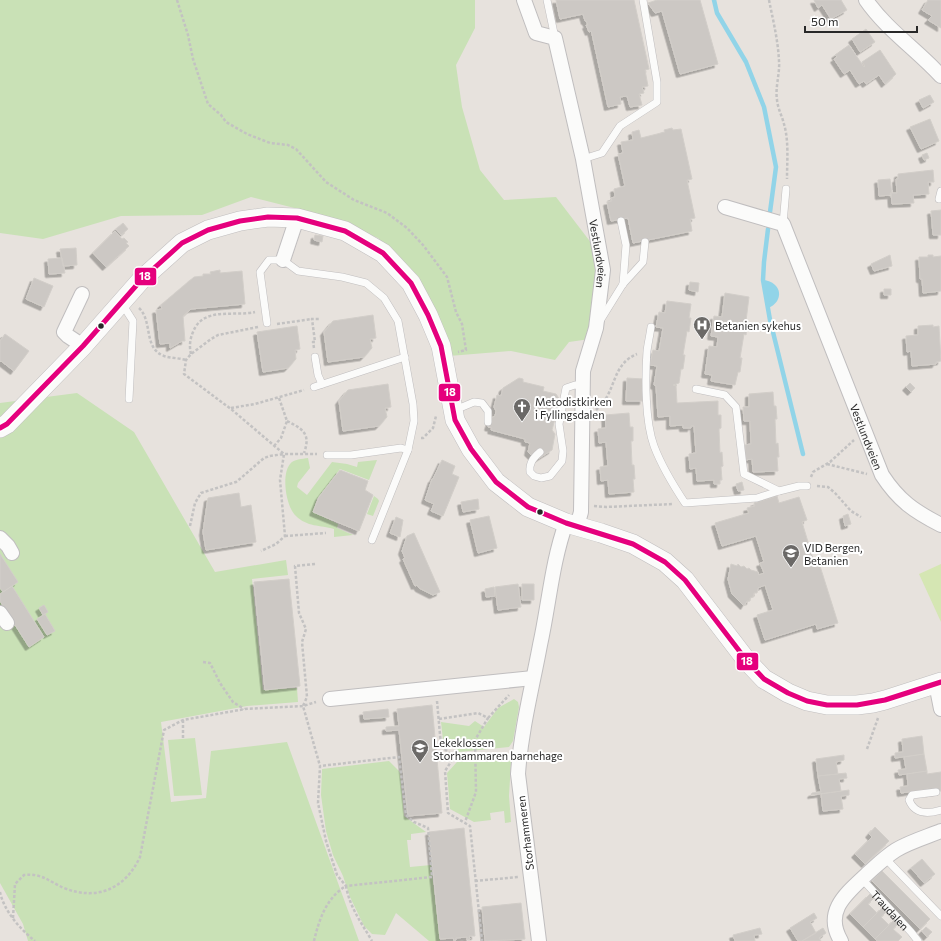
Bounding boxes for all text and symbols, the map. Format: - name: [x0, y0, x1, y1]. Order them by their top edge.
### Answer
- scale bar: [805, 8, 917, 34]
- text: 50 m: [811, 14, 839, 28]
- street label: Vestlundveien: [587, 218, 610, 289]
- line badge: 18: [134, 267, 157, 286]
- text: 18: [139, 269, 151, 282]
- hospital icon: Betanien sykehus: [692, 315, 712, 340]
- place label: Betanien sykehus: [715, 319, 801, 332]
- unlabelled marker: [96, 321, 106, 331]
- line badge: 18: [438, 383, 461, 402]
- text: 18: [444, 385, 456, 398]
- place label: Metodistkirken i Fyllingsdalen: [535, 395, 612, 421]
- church icon: Metodistkirken i Fyllingsdalen: [512, 397, 532, 422]
- street label: Vestlundveien: [848, 402, 886, 472]
- unlabelled marker: [535, 507, 545, 517]
- place label: VID Bergen, Betanien: [804, 541, 863, 567]
- school or university icon: VID Bergen, Betanien: [781, 543, 801, 568]
- line badge: 18: [736, 652, 759, 671]
- text: 18: [741, 654, 753, 667]
- place label: Lekeklossen Storhammaren barnehage: [433, 736, 563, 762]
- school or university icon: Lekeklossen Storhammaren barnehage: [410, 738, 430, 763]
- street label: Storhammeren: [514, 795, 536, 871]
- street label: Traudalen: [869, 887, 912, 932]

